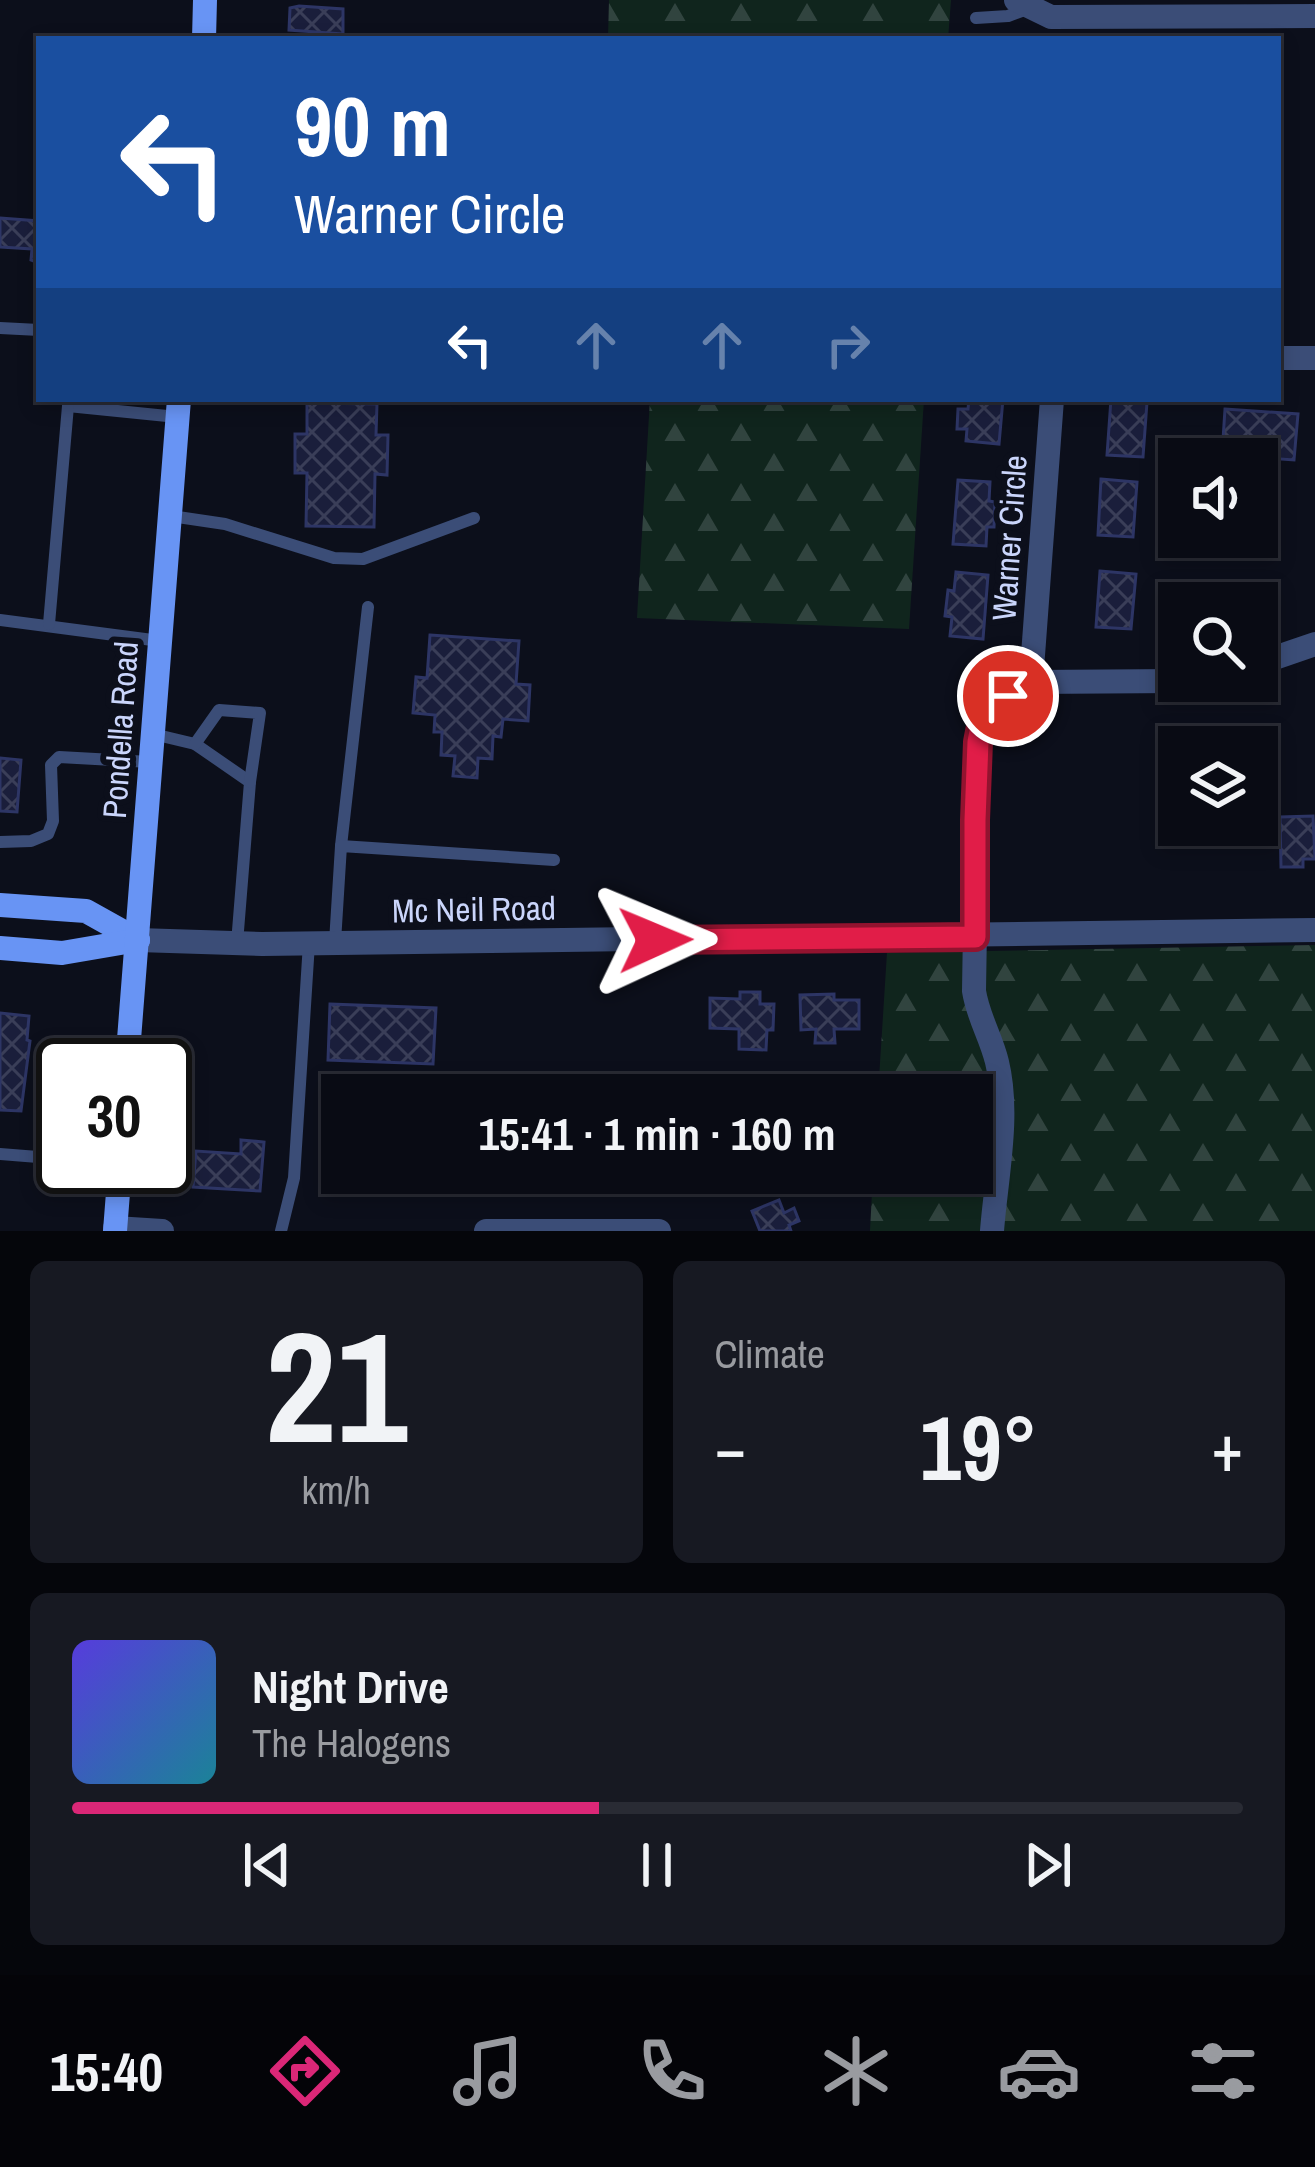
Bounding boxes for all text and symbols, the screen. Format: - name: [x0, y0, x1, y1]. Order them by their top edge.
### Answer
- text: 90 m: [294, 69, 451, 182]
- icon: left: [96, 84, 252, 240]
- text: Warner Circle: [294, 177, 565, 250]
- icon: left: [437, 312, 503, 378]
- icon: ahead: [563, 312, 629, 378]
- icon: ahead: [689, 312, 755, 378]
- icon: right: [815, 312, 881, 378]
- map controls: [1158, 438, 1278, 846]
- button: sound: [1158, 438, 1278, 558]
- street label: Warner Circle: [981, 454, 1037, 622]
- button: search: [1158, 582, 1278, 702]
- street label: Pondella Road: [92, 640, 148, 820]
- pin: [957, 645, 1059, 747]
- icon: arrive: [975, 663, 1041, 729]
- button: layers: [1158, 726, 1278, 846]
- position arrow: [592, 877, 718, 1003]
- street label: Mc Neil Road: [392, 886, 556, 932]
- speed limit sign: 30: [36, 1038, 192, 1194]
- text: 15:41 · 1 min · 160 m: [479, 1103, 835, 1164]
- text: 21: [265, 1281, 407, 1491]
- text: Climate: [715, 1328, 825, 1380]
- text: 19°: [920, 1387, 1038, 1508]
- text: −: [715, 1403, 746, 1492]
- text: +: [1211, 1403, 1243, 1492]
- text: km/h: [302, 1464, 371, 1516]
- text: Night Drive: [252, 1656, 449, 1717]
- text: The Halogens: [252, 1717, 451, 1769]
- icon: previous: [234, 1832, 300, 1898]
- icon: pause: [624, 1832, 690, 1898]
- icon: next: [1015, 1832, 1081, 1898]
- icon: directions: [263, 2029, 347, 2113]
- icon: music: [446, 2029, 530, 2113]
- icon: phone: [630, 2029, 714, 2113]
- icon: climate: [814, 2029, 898, 2113]
- icon: car: [997, 2029, 1081, 2113]
- icon: filters: [1181, 2029, 1265, 2113]
- text: 15:40: [50, 2035, 163, 2108]

